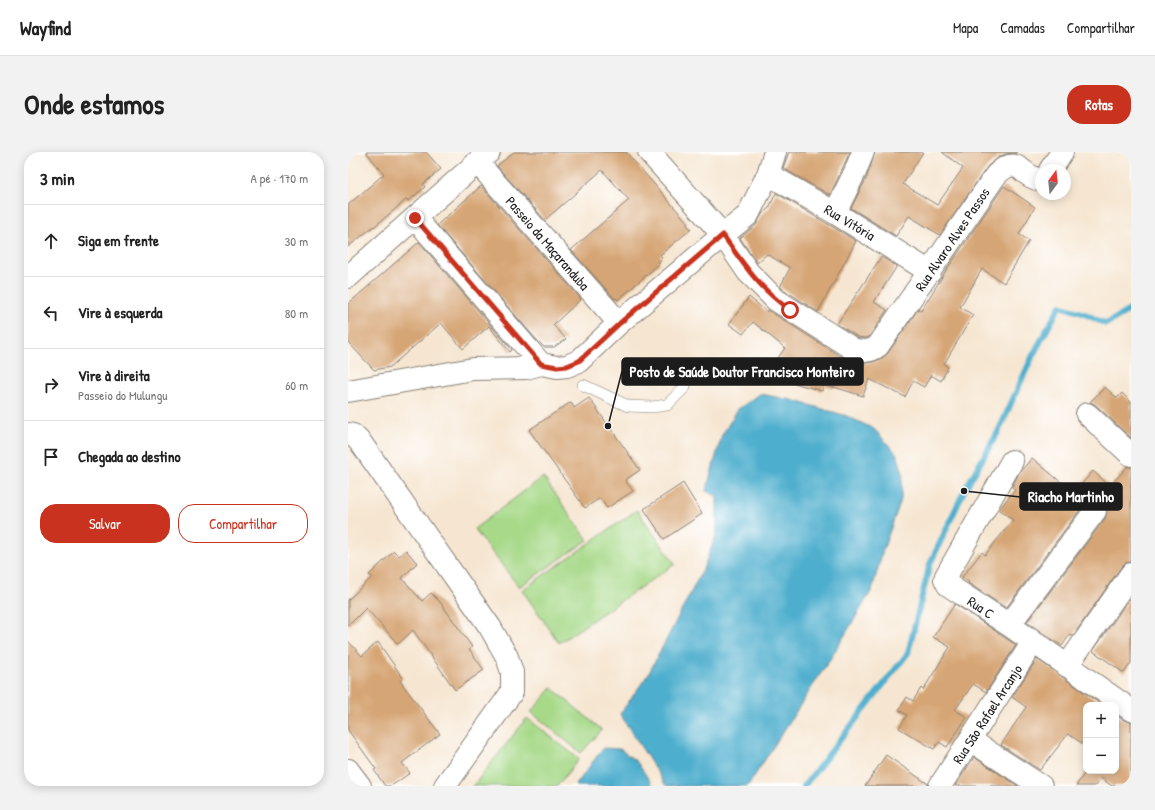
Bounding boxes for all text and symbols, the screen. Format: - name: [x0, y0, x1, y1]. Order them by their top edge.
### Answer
- text: Wayfind: [20, 15, 71, 41]
- text: Mapa: [953, 18, 978, 37]
- text: Camadas: [1000, 18, 1045, 37]
- text: Compartilhar: [1067, 18, 1135, 37]
- text: Onde estamos: [24, 85, 164, 123]
- button: Rotas: [1067, 85, 1131, 124]
- north arrow: [1035, 164, 1071, 200]
- text: 3 min: [40, 167, 75, 190]
- text: A pé · 170 m: [251, 169, 308, 187]
- street label: Rua Alvaro Alves Passos: [910, 184, 994, 294]
- street label: Passeio da Maçaranduba: [502, 192, 595, 295]
- street label: Rua Vitória: [821, 199, 879, 245]
- route end: [406, 209, 424, 227]
- icon: ahead: [40, 230, 62, 252]
- text: Siga em frente: [78, 230, 159, 251]
- text: 30 m: [285, 232, 308, 250]
- route start: [781, 301, 799, 319]
- icon: left: [40, 302, 62, 324]
- text: Vire à esquerda: [78, 302, 162, 323]
- text: 80 m: [285, 304, 308, 322]
- callout: Posto de Saúde Doutor Francisco Monteiro: [622, 358, 863, 385]
- text: Posto de Saúde Doutor Francisco Monteiro: [630, 361, 855, 382]
- text: Vire à direita: [78, 365, 150, 386]
- icon: right: [40, 374, 62, 396]
- text: 60 m: [285, 376, 308, 394]
- text: Passeio do Mulungu: [78, 386, 167, 404]
- icon: arrive: [40, 446, 62, 468]
- text: Chegada ao destino: [78, 446, 181, 467]
- callout: Riacho Martinho: [1020, 483, 1122, 510]
- text: Riacho Martinho: [1028, 486, 1114, 507]
- button: Salvar: [40, 504, 170, 543]
- button: Compartilhar: [178, 504, 308, 543]
- street label: Rua C: [964, 591, 998, 623]
- street label: Rua São Rafael Arcanjo: [948, 660, 1027, 768]
- map controls: [1083, 702, 1119, 774]
- button: +: [1083, 702, 1119, 738]
- button: −: [1083, 738, 1119, 774]

